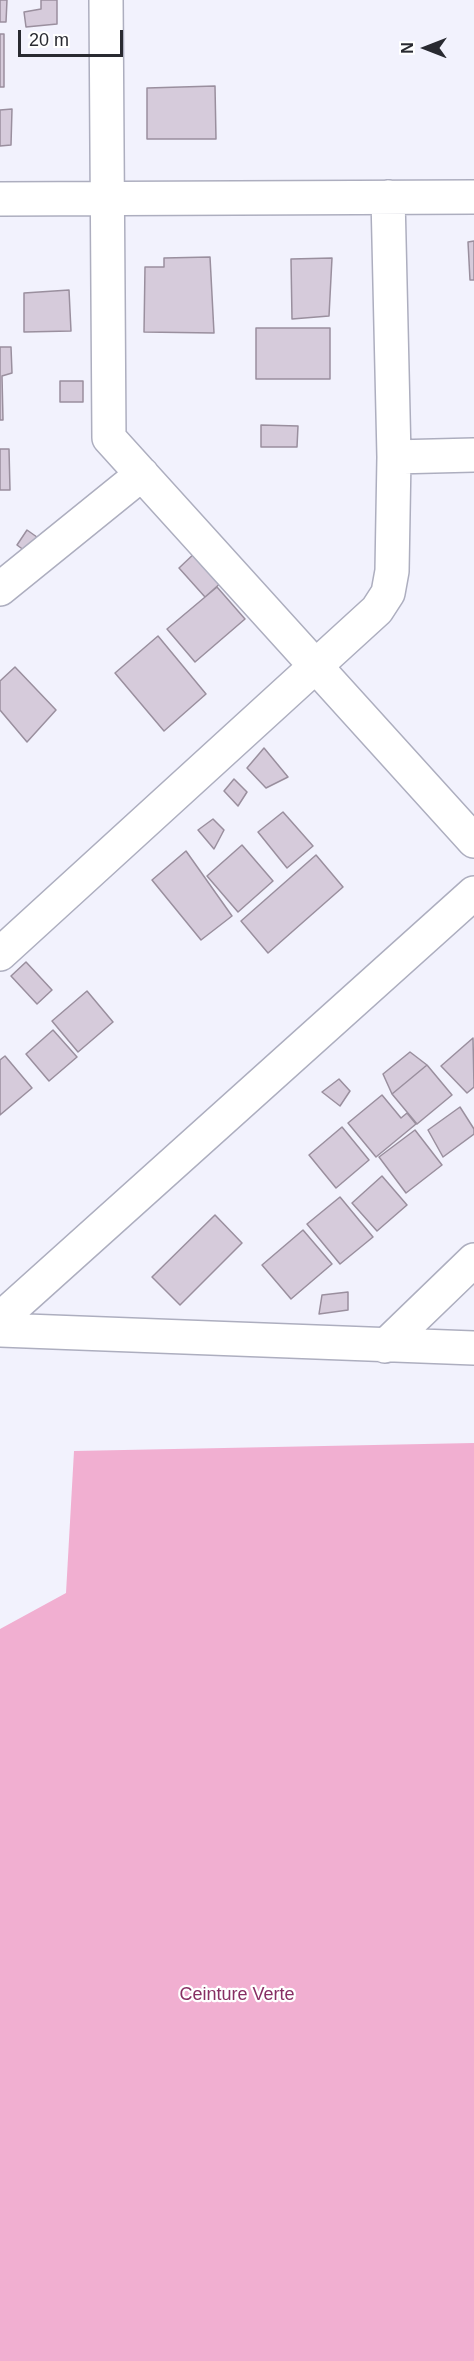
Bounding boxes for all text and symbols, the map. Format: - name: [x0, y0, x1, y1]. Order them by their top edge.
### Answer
- scale bar: [21, 18, 126, 56]
- north arrow: [396, 18, 456, 78]
- text: 20 m: [29, 30, 69, 50]
- text: N: [399, 42, 416, 54]
- park label: Ceinture Verte: [179, 1984, 295, 2006]

